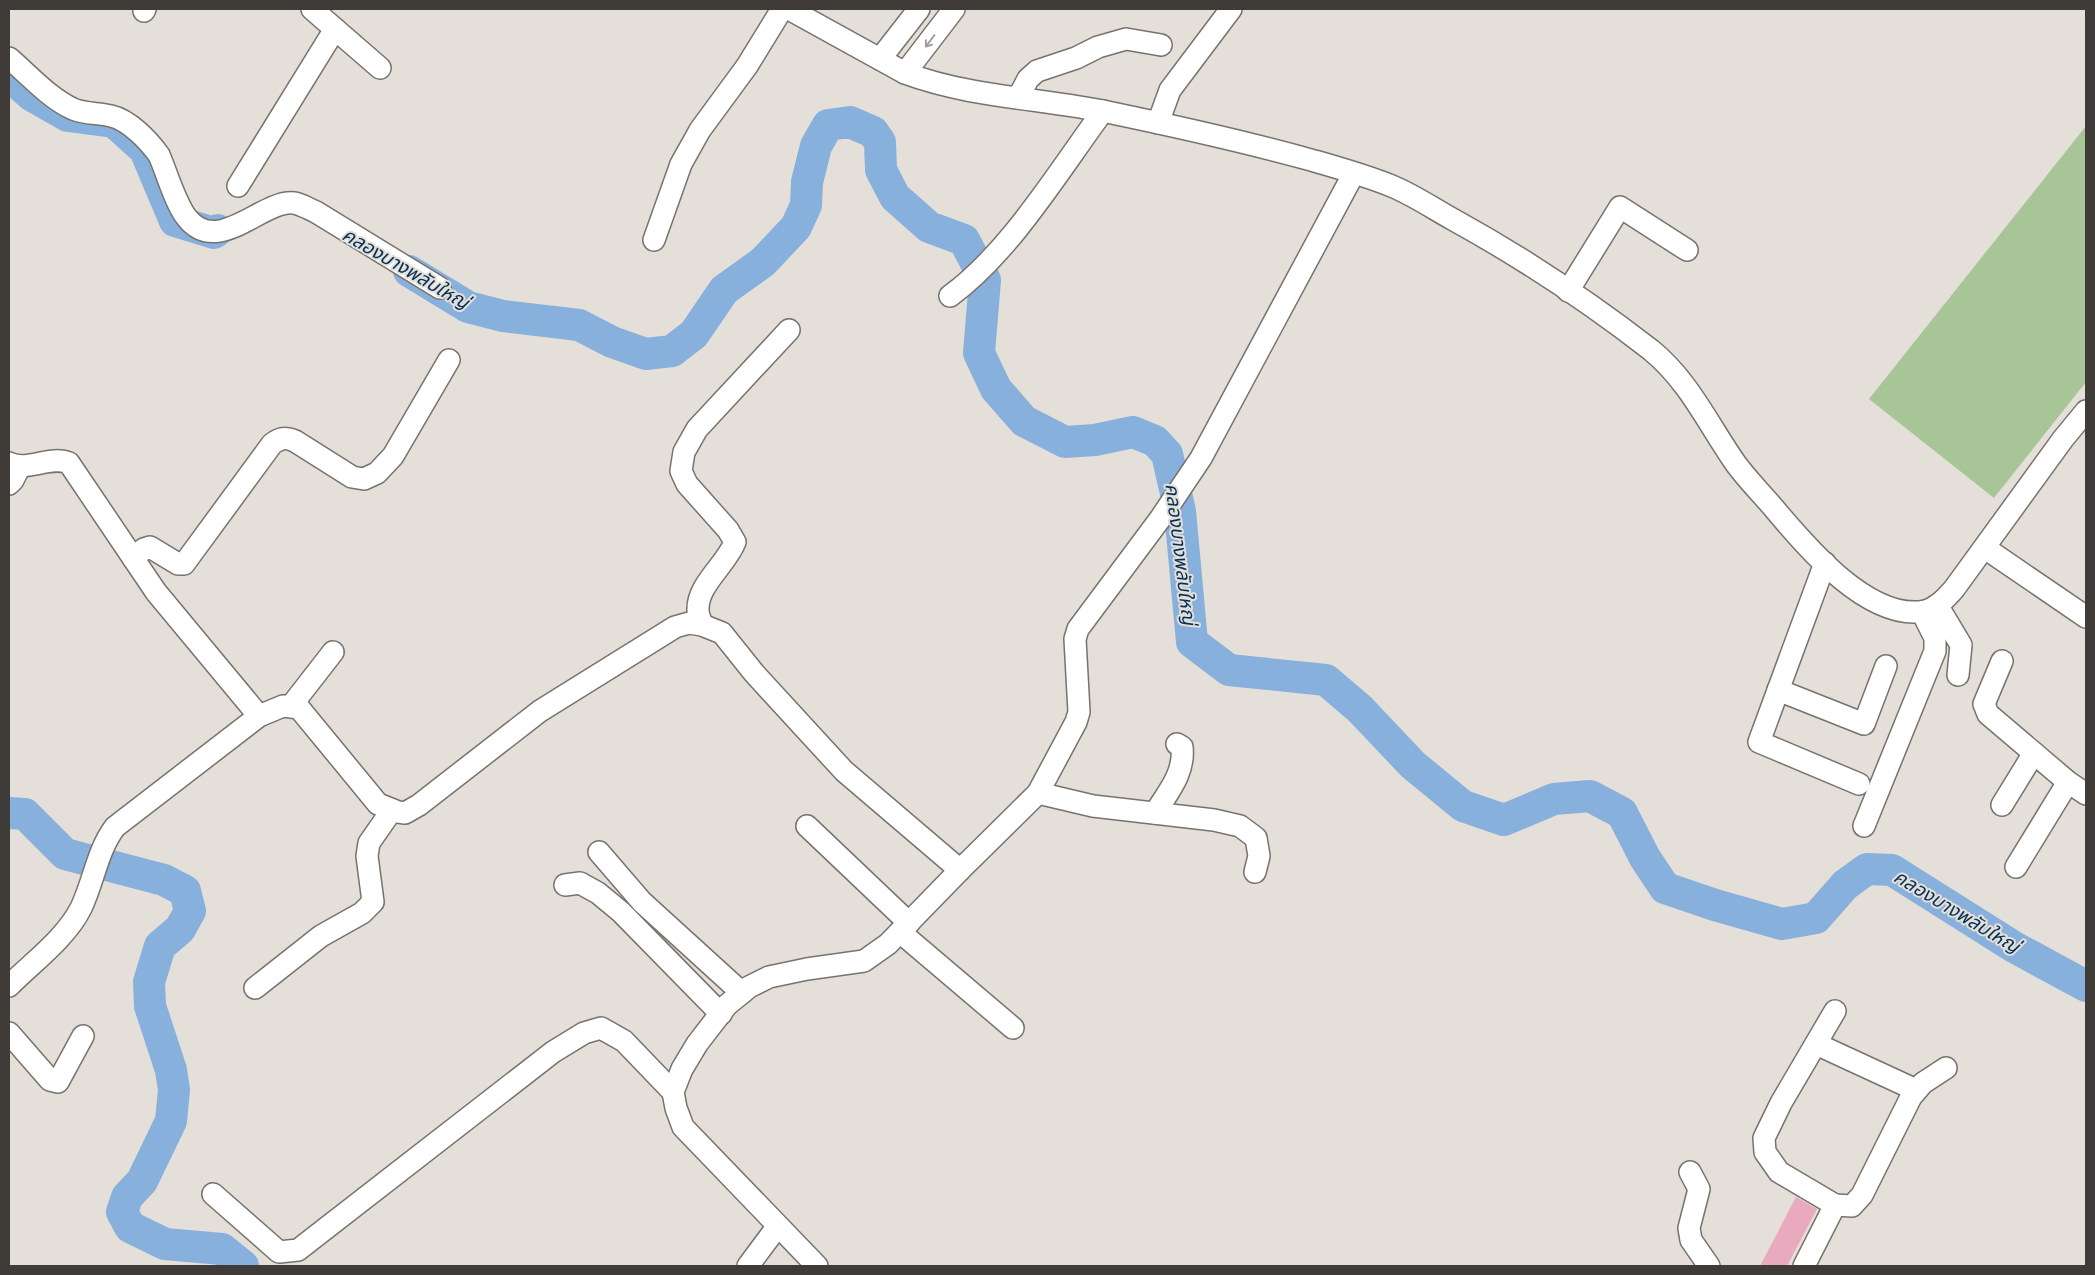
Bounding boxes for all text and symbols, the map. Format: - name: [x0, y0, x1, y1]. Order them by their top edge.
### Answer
- one-way arrow: [924, 34, 935, 47]
- water label: คลองบางพลับใหญ่: [337, 224, 475, 317]
- water label: คลองบางพลับใหญ่: [1158, 482, 1200, 629]
- water label: คลองบางพลับใหญ่: [1889, 866, 2026, 961]

